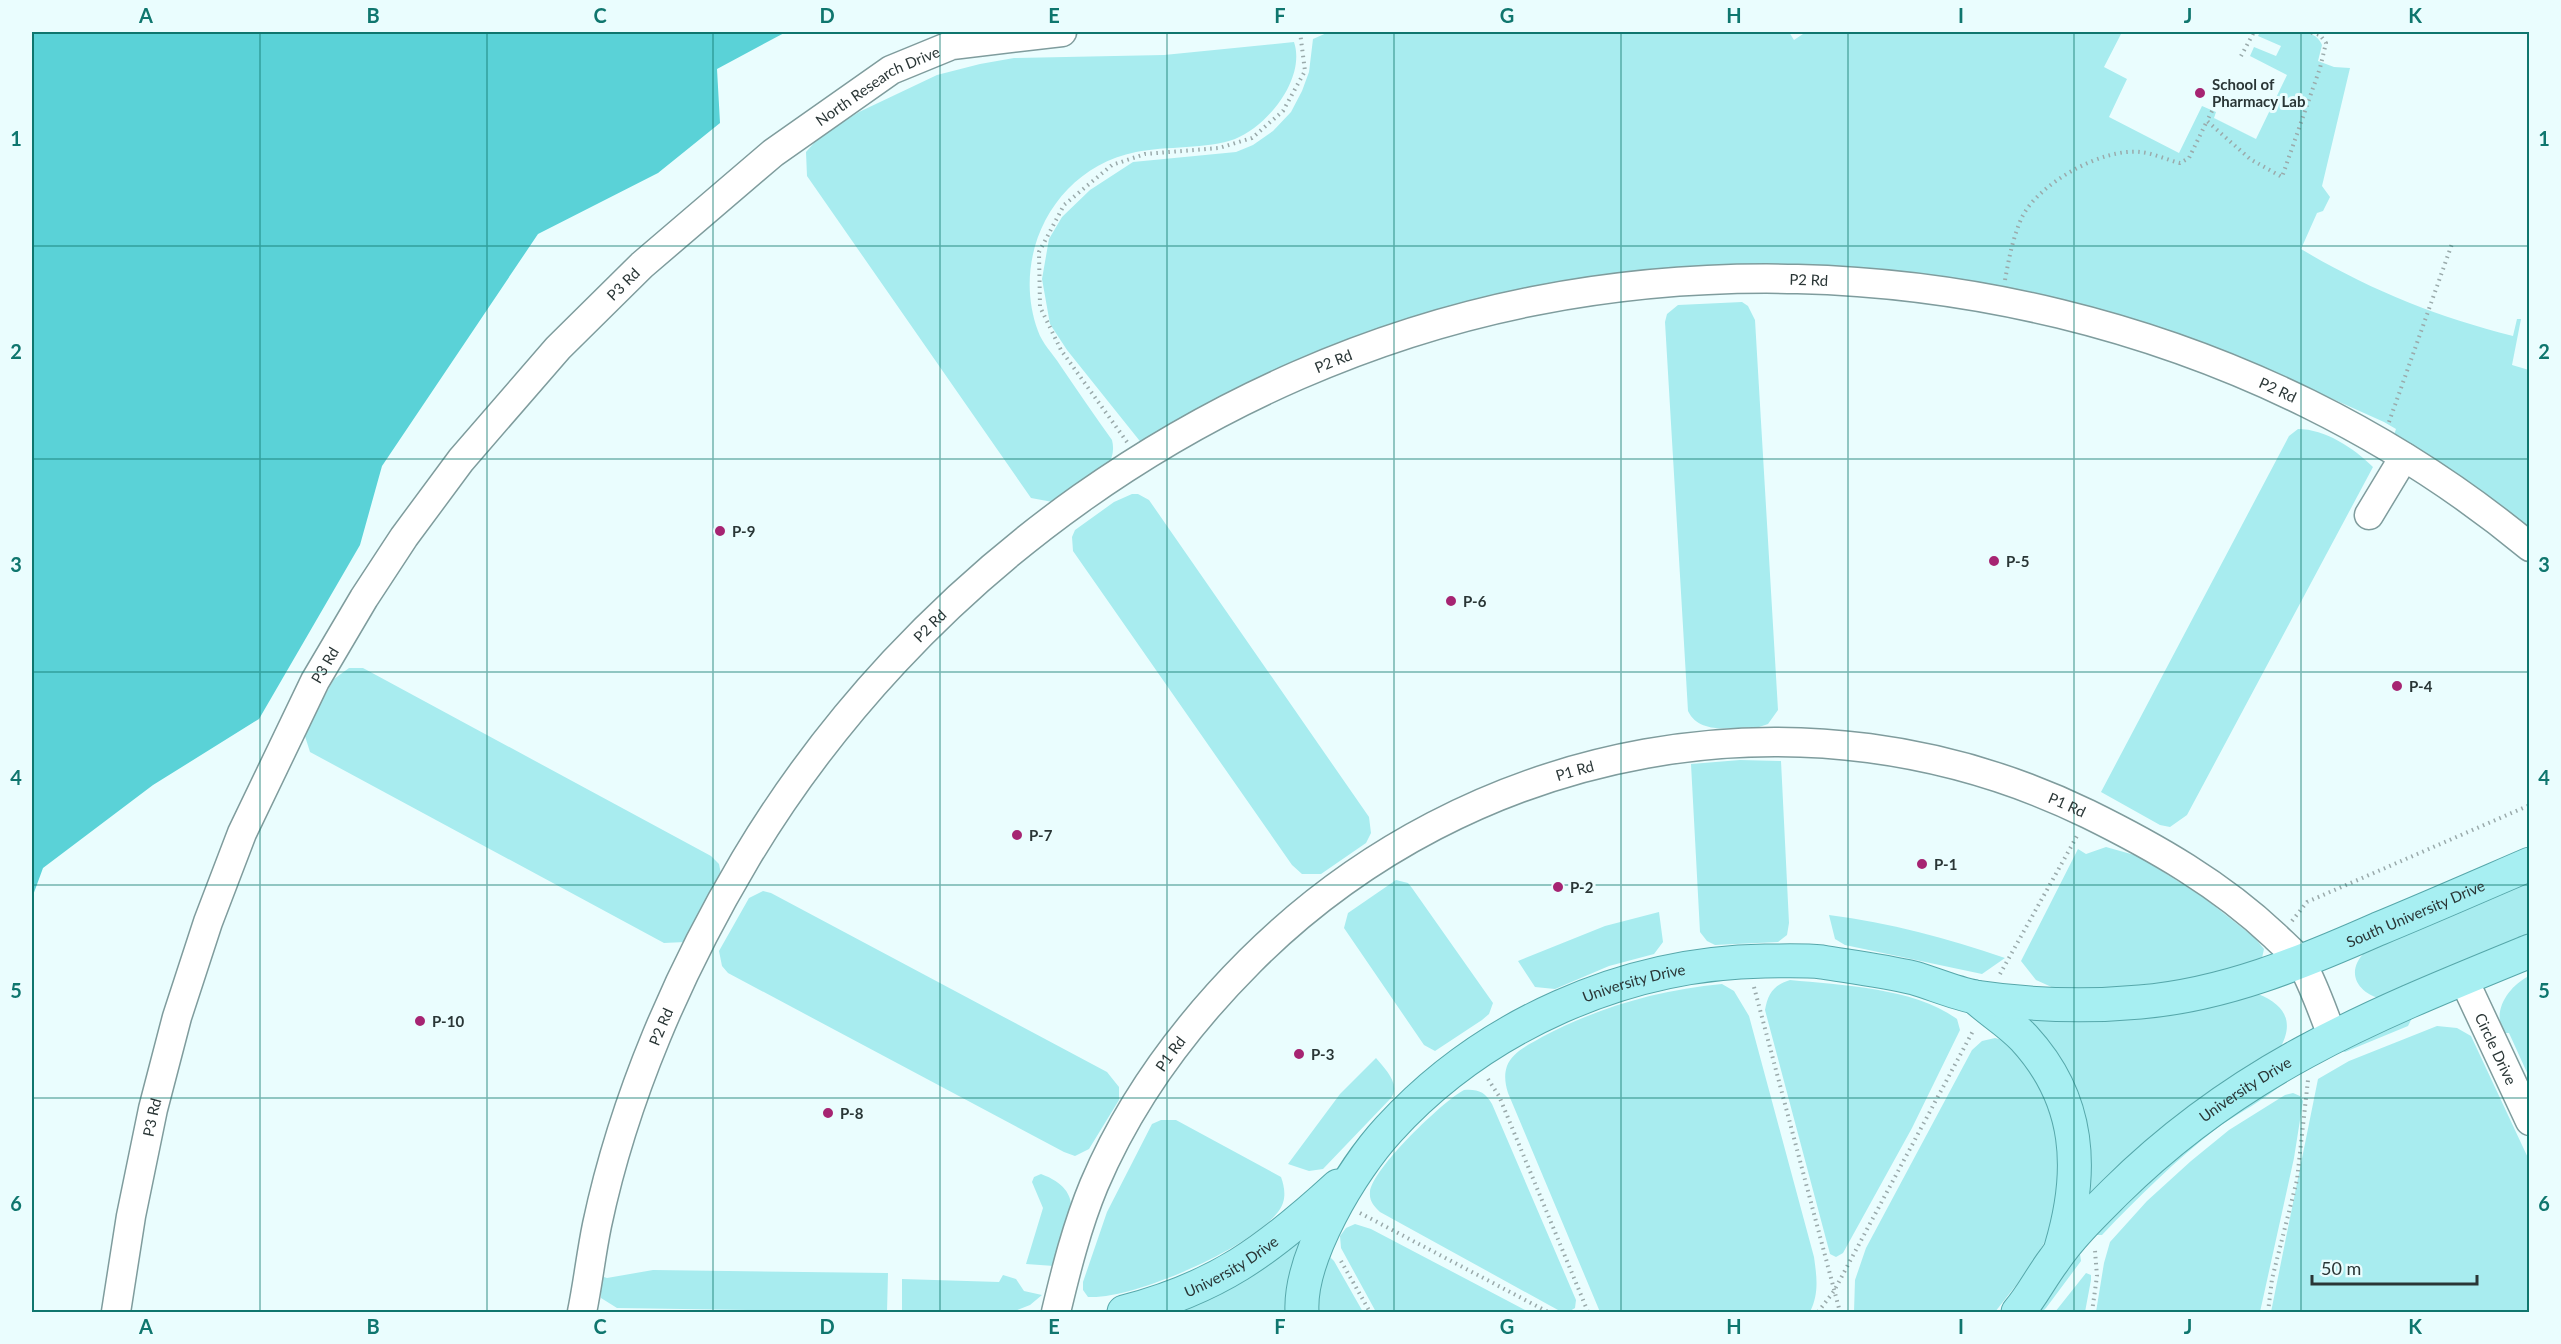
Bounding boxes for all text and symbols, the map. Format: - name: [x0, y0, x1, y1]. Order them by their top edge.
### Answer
- text: A: [138, 3, 153, 27]
- text: B: [366, 3, 380, 27]
- text: C: [593, 3, 607, 27]
- text: D: [819, 3, 835, 27]
- text: E: [1048, 3, 1060, 27]
- text: F: [1274, 3, 1286, 27]
- text: G: [1500, 3, 1514, 27]
- text: H: [1726, 3, 1742, 27]
- text: I: [1958, 3, 1964, 27]
- text: J: [2184, 3, 2192, 27]
- text: K: [2408, 3, 2422, 27]
- street label: North Research Drive: [812, 42, 942, 129]
- place label: School of Pharmacy Lab: [2212, 75, 2305, 110]
- marker: School of Pharmacy Lab: [2193, 86, 2207, 100]
- text: 1: [10, 126, 22, 150]
- text: 1: [2538, 126, 2550, 150]
- street label: P3 Rd: [603, 264, 643, 304]
- street label: P2 Rd: [1789, 270, 1829, 289]
- text: 2: [10, 339, 22, 363]
- text: 2: [2538, 339, 2550, 363]
- street label: P2 Rd: [1312, 345, 1355, 376]
- street label: P2 Rd: [2256, 373, 2299, 406]
- place label: P-9: [732, 522, 755, 540]
- marker: P-9: [713, 524, 727, 538]
- text: 3: [10, 552, 22, 576]
- place label: P-5: [2006, 552, 2029, 570]
- text: 3: [2538, 552, 2550, 576]
- marker: P-5: [1987, 554, 2001, 568]
- place label: P-6: [1463, 592, 1487, 610]
- marker: P-6: [1444, 594, 1458, 608]
- street label: P2 Rd: [909, 605, 950, 646]
- street label: P3 Rd: [307, 644, 342, 686]
- place label: P-4: [2409, 677, 2433, 695]
- marker: P-4: [2390, 679, 2404, 693]
- street label: P1 Rd: [1553, 756, 1596, 784]
- text: 4: [10, 765, 22, 789]
- text: 4: [2538, 765, 2550, 789]
- street label: P1 Rd: [2046, 788, 2089, 821]
- place label: P-7: [1029, 826, 1053, 844]
- marker: P-7: [1010, 828, 1024, 842]
- place label: P-1: [1934, 855, 1957, 873]
- marker: P-1: [1915, 857, 1929, 871]
- street label: South University Drive: [2343, 876, 2487, 951]
- place label: P-2: [1570, 878, 1594, 896]
- marker: P-2: [1551, 880, 1565, 894]
- street label: University Drive: [1580, 960, 1687, 1006]
- text: 5: [10, 978, 22, 1002]
- text: 5: [2538, 978, 2550, 1002]
- street label: P2 Rd: [645, 1005, 676, 1048]
- street label: Circle Drive: [2472, 1010, 2521, 1087]
- place label: P-10: [432, 1012, 464, 1030]
- marker: P-10: [413, 1014, 427, 1028]
- street label: P1 Rd: [1151, 1032, 1189, 1074]
- place label: P-3: [1311, 1045, 1334, 1063]
- marker: P-3: [1292, 1047, 1306, 1061]
- street label: University Drive: [2195, 1053, 2294, 1125]
- street label: P3 Rd: [139, 1096, 165, 1138]
- place label: P-8: [840, 1104, 864, 1122]
- marker: P-8: [821, 1106, 835, 1120]
- text: 6: [10, 1191, 22, 1215]
- text: 6: [2538, 1191, 2550, 1215]
- street label: University Drive: [1181, 1232, 1282, 1300]
- scale bar: [2312, 1248, 2477, 1286]
- text: 50 m: [2321, 1257, 2361, 1279]
- text: A: [138, 1314, 153, 1338]
- text: B: [366, 1314, 380, 1338]
- text: C: [593, 1314, 607, 1338]
- text: D: [819, 1314, 835, 1338]
- text: E: [1048, 1314, 1060, 1338]
- text: F: [1274, 1314, 1286, 1338]
- text: G: [1500, 1314, 1514, 1338]
- text: H: [1726, 1314, 1742, 1338]
- text: I: [1958, 1314, 1964, 1338]
- text: J: [2184, 1314, 2192, 1338]
- text: K: [2408, 1314, 2422, 1338]

